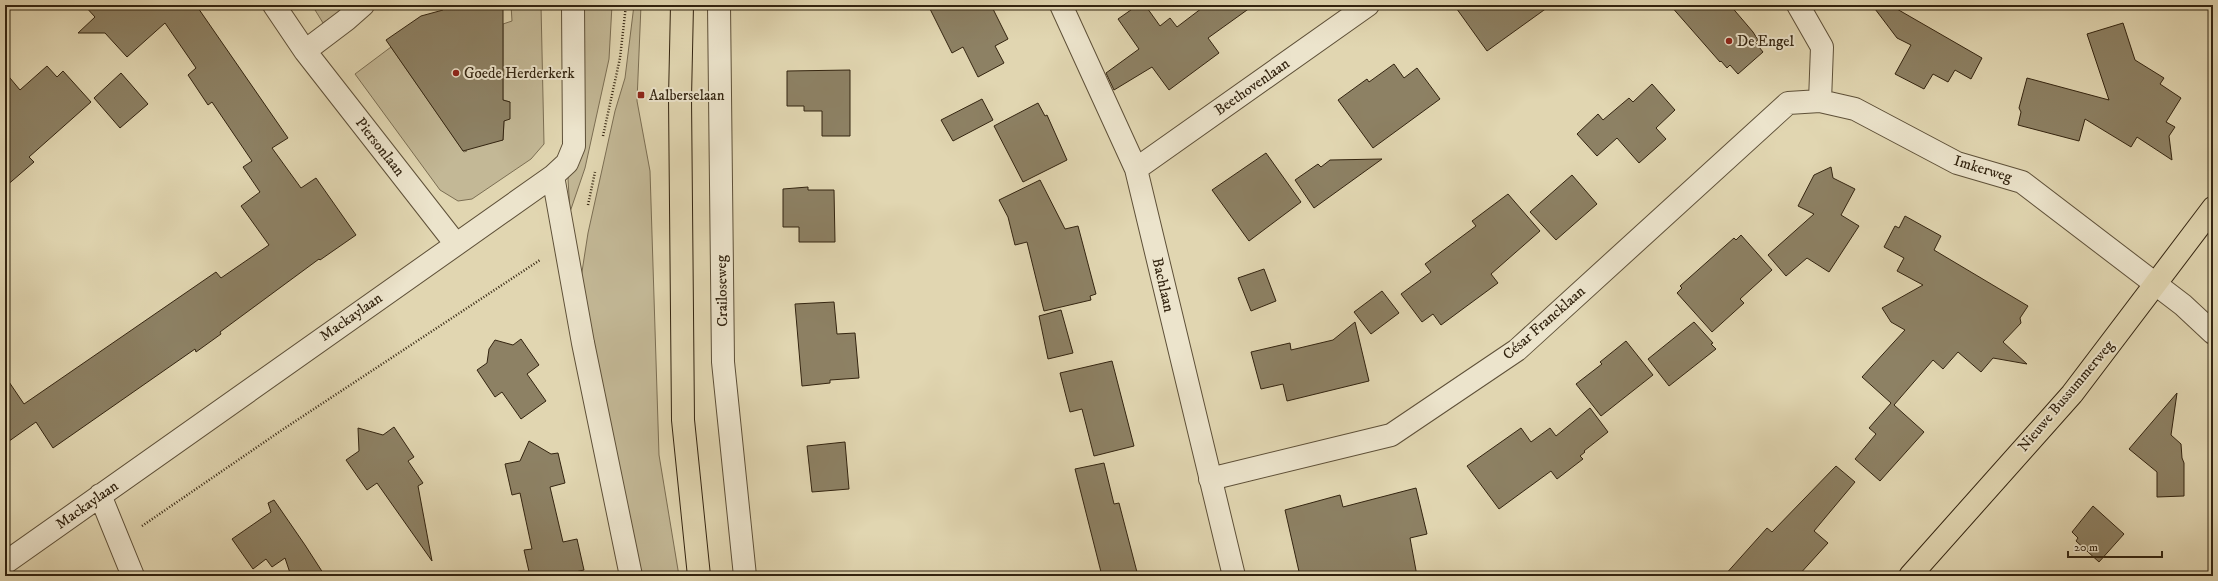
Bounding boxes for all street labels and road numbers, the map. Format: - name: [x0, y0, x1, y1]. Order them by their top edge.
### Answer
- street label: Beethovenlaan: [1211, 54, 1293, 120]
- street label: Piersonlaan: [351, 114, 409, 180]
- street label: Imkerweg: [1952, 151, 2015, 187]
- street label: Crailoseweg: [712, 254, 732, 327]
- street label: Bachlaan: [1148, 256, 1179, 314]
- street label: César Francklaan: [1499, 282, 1589, 364]
- street label: Mackaylaan: [316, 288, 386, 345]
- street label: Nieuwe Bussummerweg: [2014, 336, 2119, 456]
- street label: Mackaylaan: [52, 476, 122, 533]

